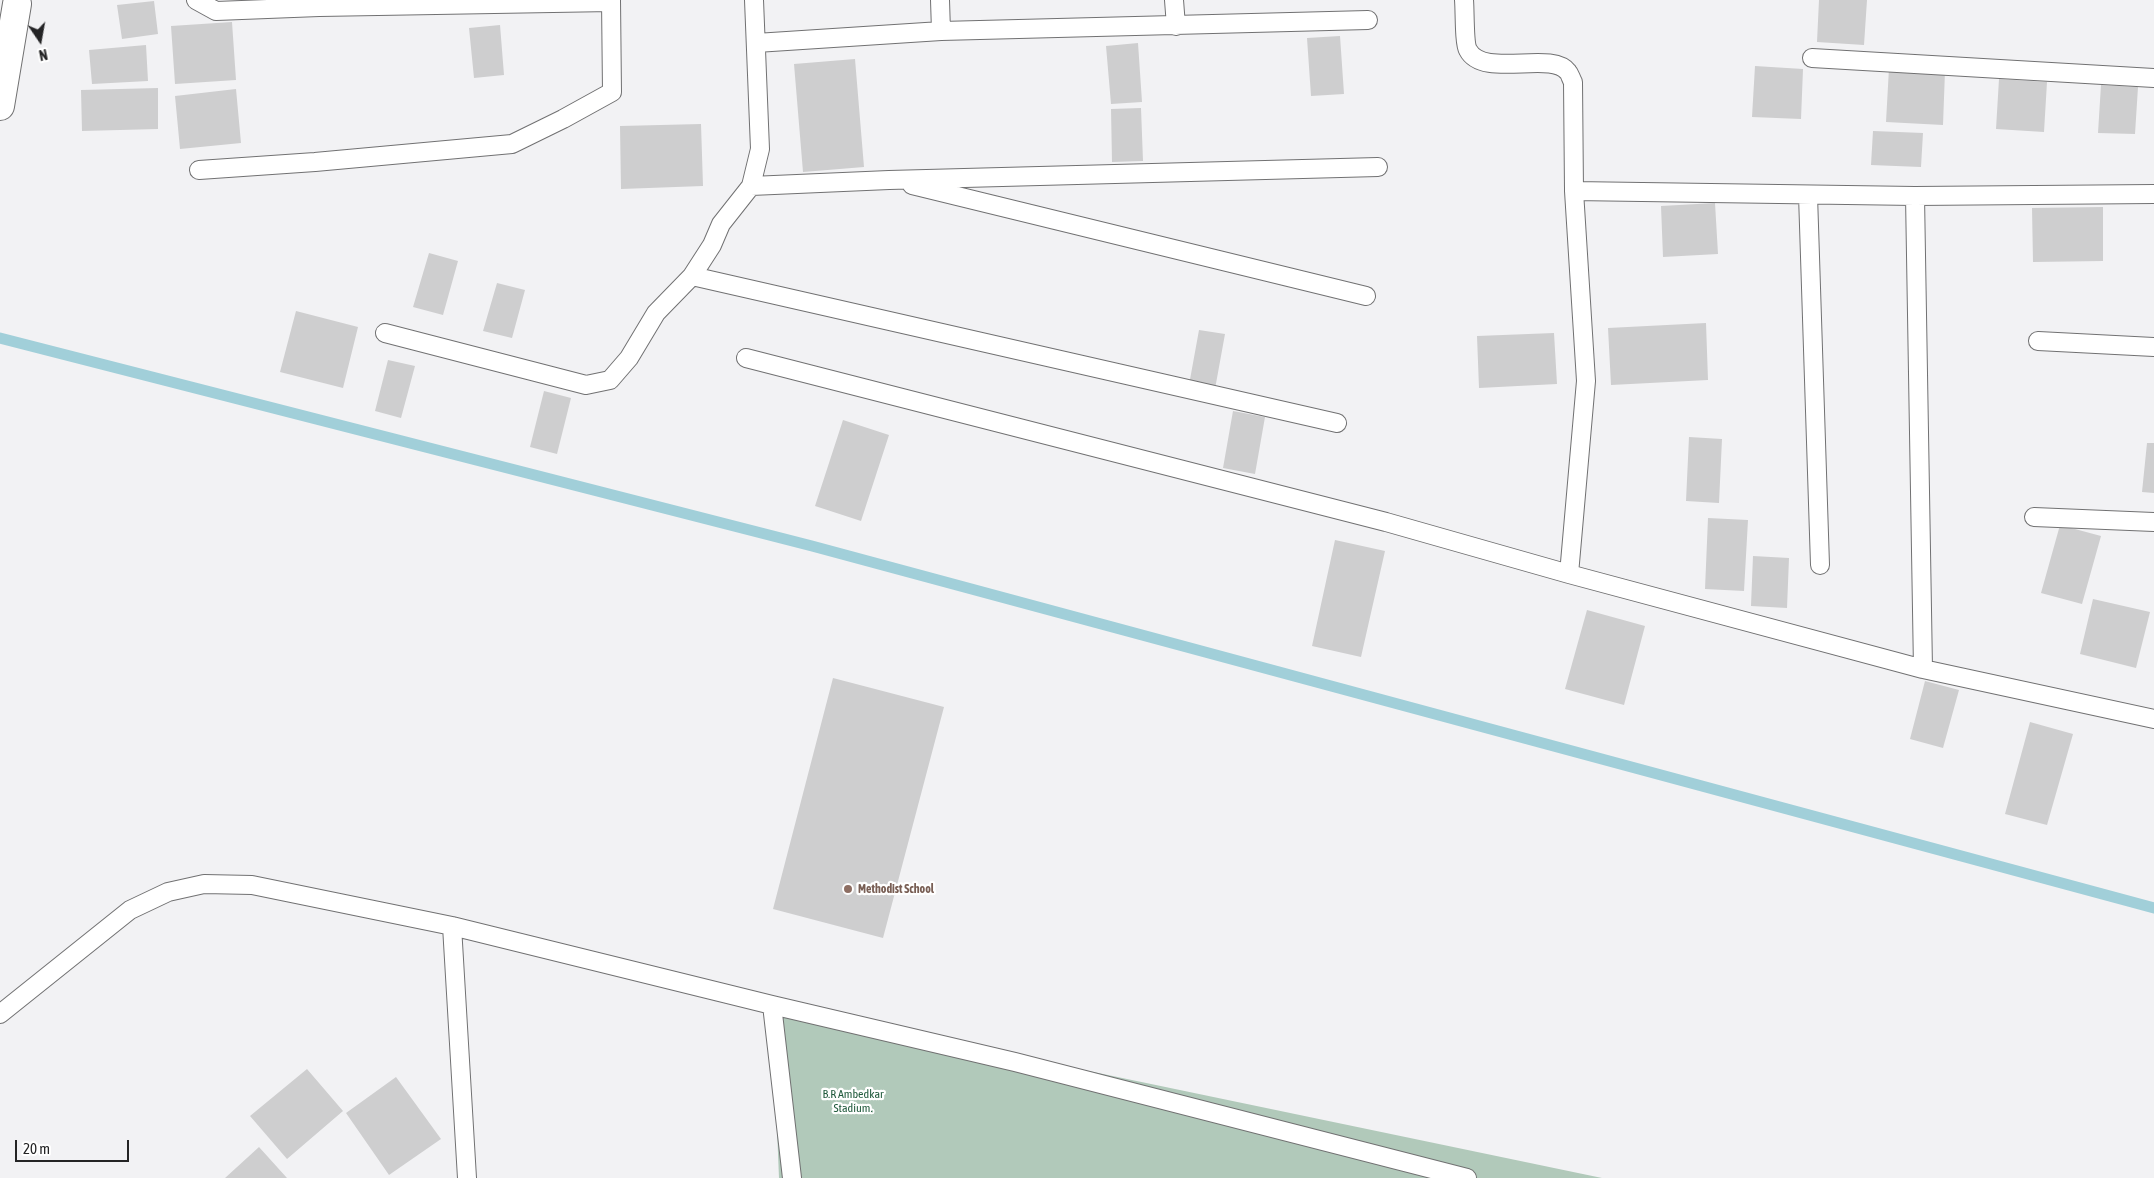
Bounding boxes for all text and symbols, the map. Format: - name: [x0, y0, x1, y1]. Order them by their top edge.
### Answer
- north arrow: [15, 15, 65, 65]
- text: N: [37, 46, 49, 63]
- place label: Methodist School: [858, 882, 934, 896]
- marker: Methodist School: [842, 883, 854, 895]
- park label: B.R Ambedkar Stadium.: [822, 1087, 884, 1115]
- scale bar: [18, 1130, 131, 1162]
- text: 20 m: [23, 1140, 50, 1157]

